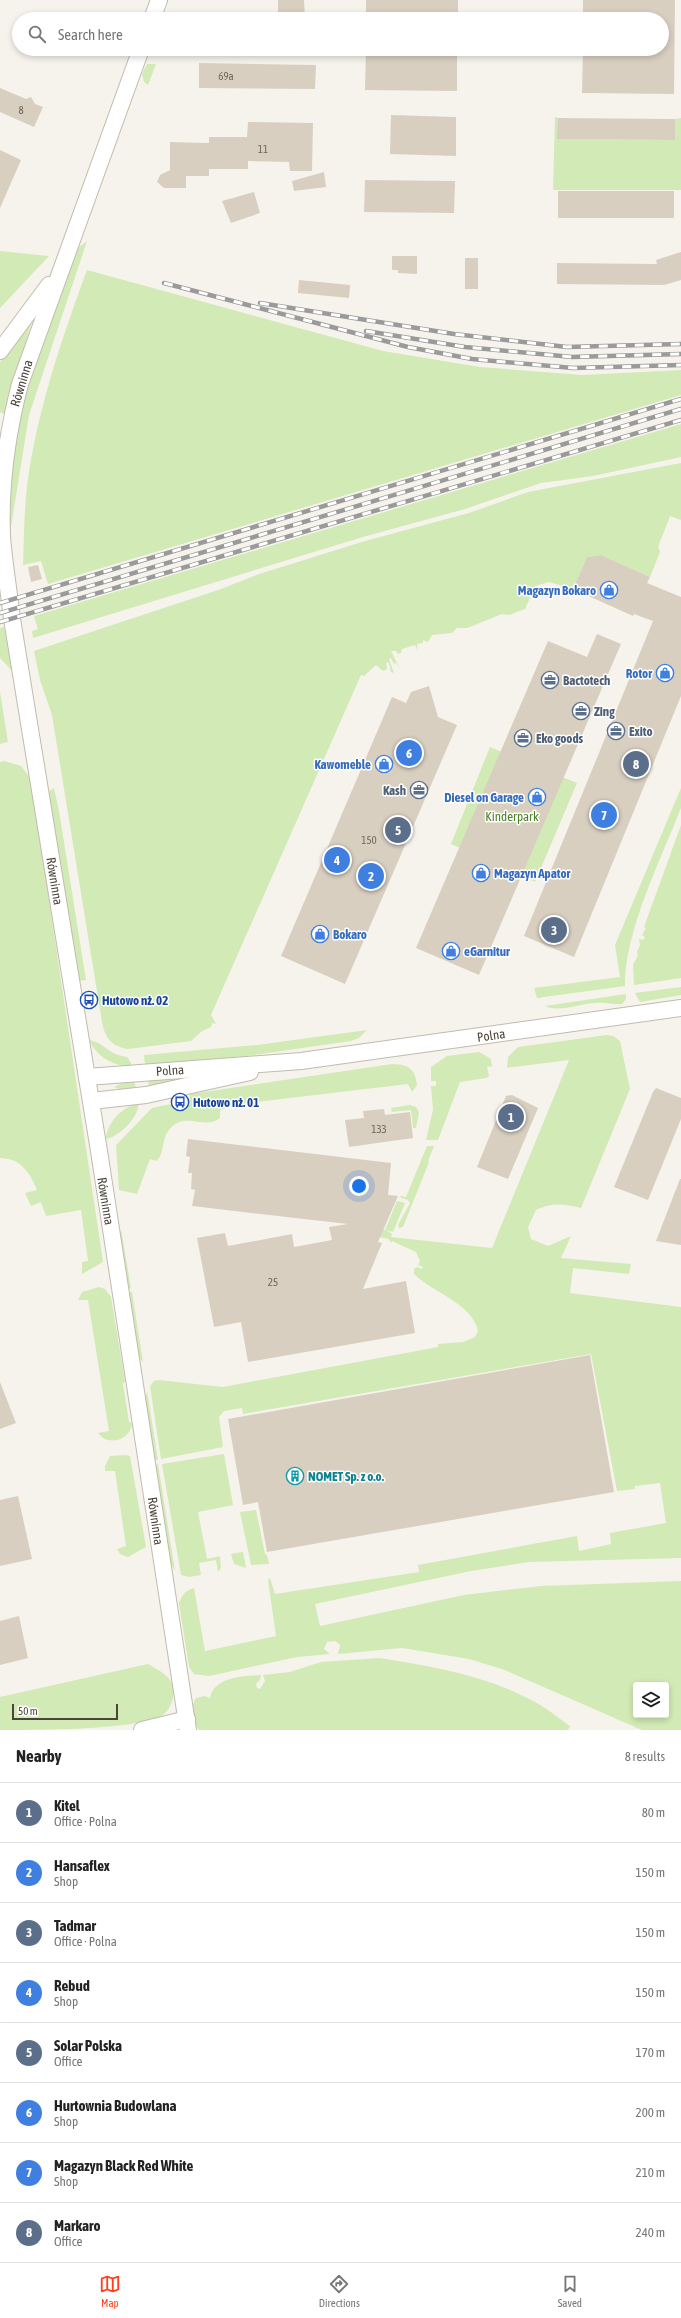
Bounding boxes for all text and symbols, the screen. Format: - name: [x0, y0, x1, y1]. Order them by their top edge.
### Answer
- search box: [12, 12, 669, 56]
- icon: search: [26, 23, 48, 45]
- text: Search here: [58, 26, 123, 43]
- house number: 69a: [218, 70, 234, 82]
- house number: 8: [18, 104, 24, 116]
- house number: 11: [258, 143, 268, 155]
- street label: Równinna: [7, 358, 36, 408]
- shop icon: Magazyn Bokaro: [599, 580, 619, 600]
- place label: Magazyn Bokaro: [518, 583, 596, 598]
- shop icon: Rotor: [655, 663, 675, 683]
- place label: Rotor: [626, 666, 653, 681]
- office icon: Bactotech: [540, 670, 560, 690]
- place label: Bactotech: [563, 673, 610, 688]
- office icon: Zing: [571, 701, 591, 721]
- place label: Zing: [594, 704, 615, 719]
- office icon: Exito: [606, 721, 626, 741]
- place label: Exito: [629, 724, 653, 739]
- office icon: Eko goods: [513, 728, 533, 748]
- place label: Eko goods: [536, 731, 584, 746]
- pin: 6: [396, 738, 422, 768]
- pin: 8: [623, 749, 649, 779]
- shop icon: Kawomeble: [374, 754, 394, 774]
- place label: Kawomeble: [314, 757, 371, 772]
- office icon: Kash: [409, 780, 429, 800]
- place label: Kash: [383, 783, 406, 798]
- shop icon: Diesel on Garage: [527, 787, 547, 807]
- place label: Diesel on Garage: [444, 790, 524, 805]
- pin: 7: [591, 800, 617, 830]
- park label: Kinderpark: [485, 809, 539, 824]
- pin: 5: [385, 815, 411, 845]
- house number: 150: [361, 834, 377, 846]
- pin: 4: [324, 845, 350, 875]
- street label: Równinna: [43, 856, 66, 906]
- pin: 2: [358, 861, 384, 891]
- shop icon: Magazyn Apator: [471, 863, 491, 883]
- place label: Magazyn Apator: [494, 866, 572, 881]
- pin: 3: [541, 915, 567, 945]
- shop icon: Bokaro: [310, 924, 330, 944]
- place label: Bokaro: [333, 927, 367, 942]
- shop icon: eGarnitur: [441, 941, 461, 961]
- place label: eGarnitur: [464, 944, 511, 959]
- bus stop icon: Hutowo nż. 02: [79, 990, 99, 1010]
- place label: Hutowo nż. 02: [102, 993, 168, 1008]
- street label: Polna: [476, 1026, 506, 1045]
- street label: Polna: [155, 1062, 185, 1079]
- bus stop icon: Hutowo nż. 01: [170, 1092, 190, 1112]
- place label: Hutowo nż. 01: [193, 1095, 259, 1110]
- pin: 1: [498, 1102, 524, 1132]
- house number: 133: [371, 1123, 387, 1135]
- street label: Równinna: [94, 1176, 117, 1226]
- your location: [349, 1176, 369, 1196]
- house number: 25: [268, 1276, 278, 1288]
- building icon: NOMET Sp. z o.o.: [285, 1466, 305, 1486]
- place label: NOMET Sp. z o.o.: [308, 1469, 385, 1484]
- street label: Równinna: [145, 1496, 166, 1546]
- map controls: [633, 1682, 669, 1718]
- button: layers: [633, 1682, 669, 1718]
- scale bar: [12, 1702, 118, 1721]
- text: 50 m: [18, 1705, 38, 1717]
- text: Nearby: [16, 1746, 62, 1766]
- text: 8 results: [625, 1749, 665, 1764]
- text: Kitel: [54, 1797, 80, 1814]
- text: 1: [26, 1805, 32, 1820]
- text: 80 m: [642, 1805, 665, 1820]
- text: Office · Polna: [54, 1814, 117, 1829]
- text: Hansaflex: [54, 1857, 110, 1874]
- text: 2: [26, 1865, 32, 1880]
- text: 150 m: [636, 1865, 665, 1880]
- text: Shop: [54, 1874, 78, 1889]
- text: Tadmar: [54, 1917, 96, 1934]
- text: 3: [26, 1925, 32, 1940]
- text: 150 m: [636, 1925, 665, 1940]
- text: Office · Polna: [54, 1934, 117, 1949]
- text: Rebud: [54, 1977, 90, 1994]
- text: 4: [26, 1985, 32, 2000]
- text: 150 m: [636, 1985, 665, 2000]
- text: Shop: [54, 1994, 78, 2009]
- text: Solar Polska: [54, 2037, 122, 2054]
- text: 5: [26, 2045, 32, 2060]
- text: 170 m: [636, 2045, 665, 2060]
- text: Office: [54, 2054, 82, 2069]
- text: Hurtownia Budowlana: [54, 2097, 177, 2114]
- text: 6: [26, 2105, 32, 2120]
- text: 200 m: [636, 2105, 665, 2120]
- text: Shop: [54, 2114, 78, 2129]
- text: Magazyn Black Red White: [54, 2157, 193, 2174]
- text: 7: [26, 2165, 32, 2180]
- text: 210 m: [636, 2165, 665, 2180]
- text: Shop: [54, 2174, 78, 2189]
- text: Markaro: [54, 2217, 101, 2234]
- text: 8: [26, 2225, 32, 2240]
- text: 240 m: [636, 2225, 665, 2240]
- text: Office: [54, 2234, 82, 2249]
- tab: Map: [99, 2273, 121, 2309]
- tab: Directions: [319, 2273, 360, 2309]
- tab: Saved: [558, 2273, 582, 2309]

